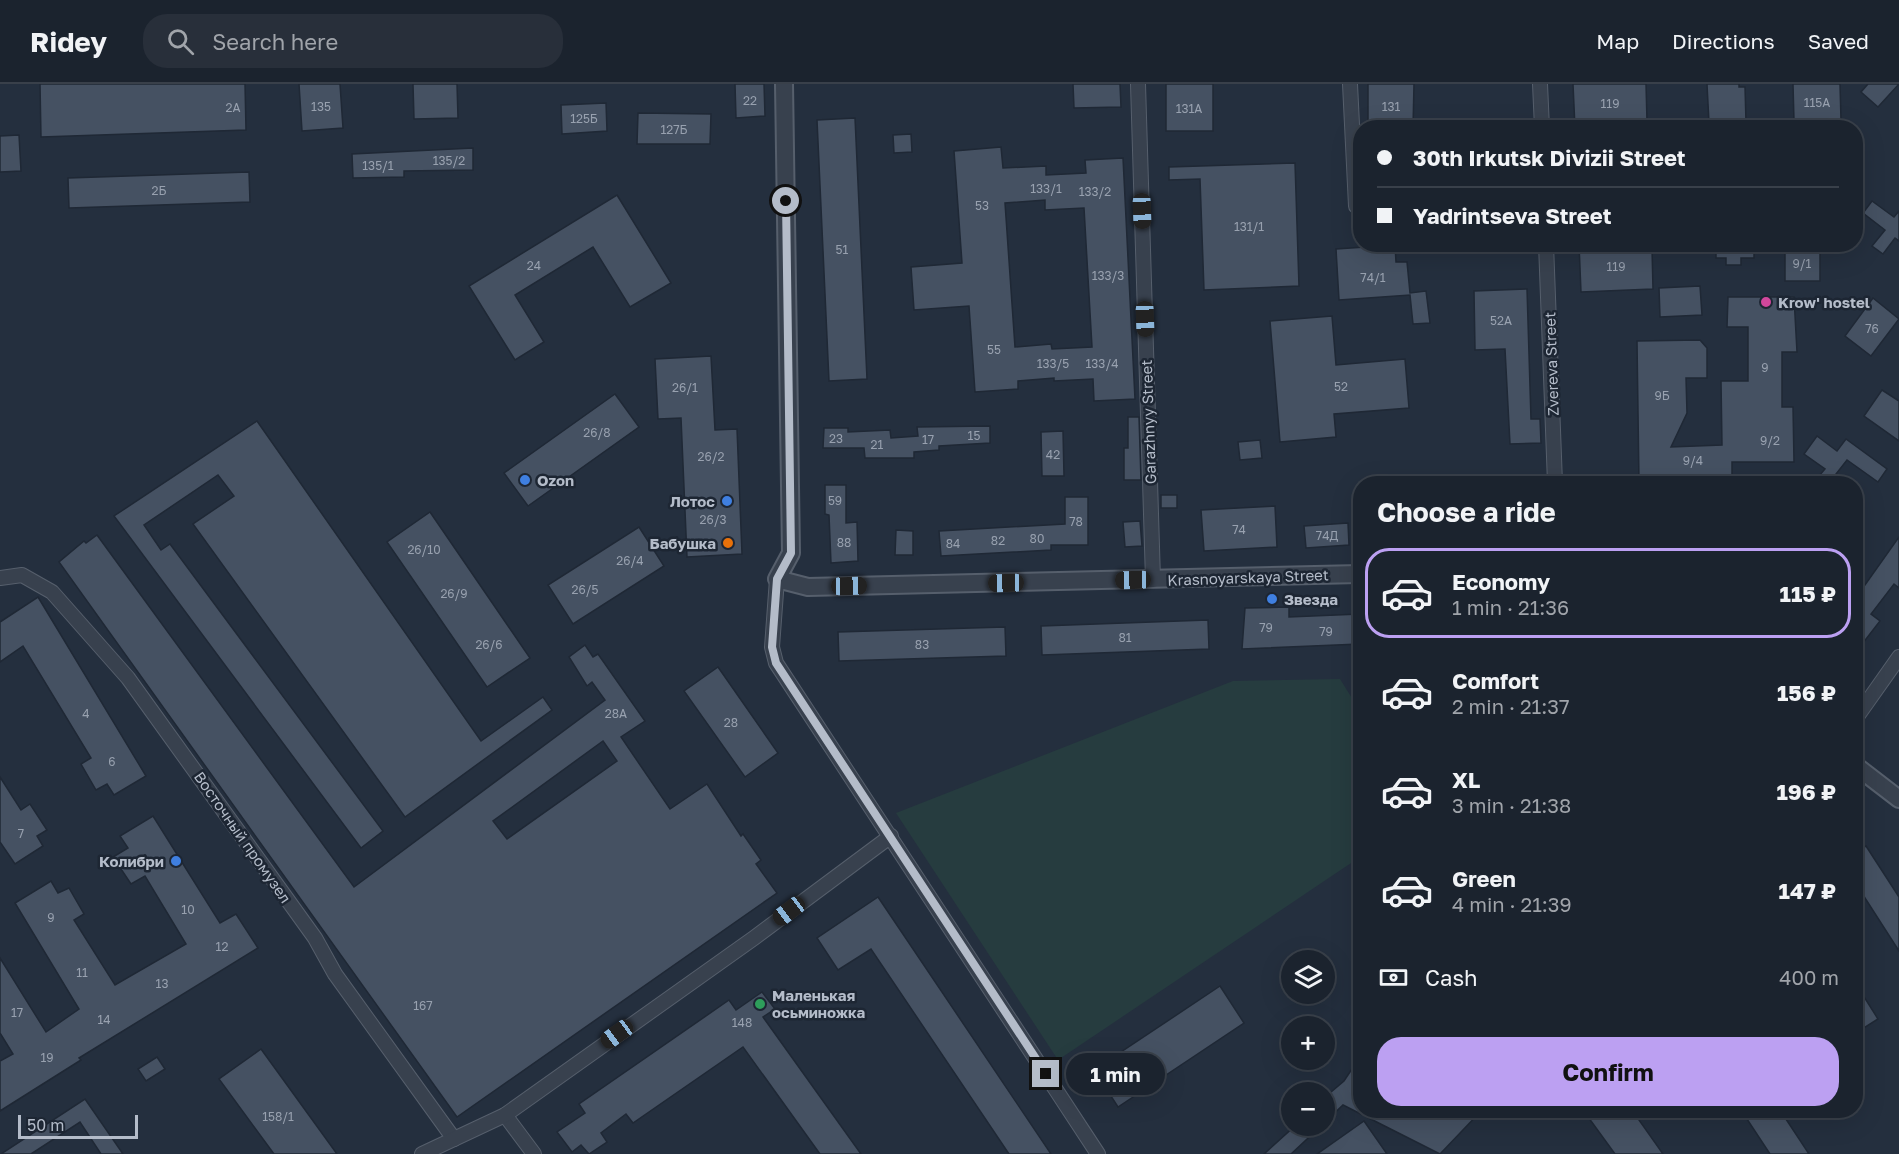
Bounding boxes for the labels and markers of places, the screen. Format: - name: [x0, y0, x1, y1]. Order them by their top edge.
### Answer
- place label: Krow' hostel: [1778, 293, 1870, 311]
- marker: Krow' hostel: [1759, 295, 1773, 309]
- place label: Ozon: [537, 471, 574, 489]
- marker: Ozon: [518, 473, 532, 487]
- place label: Лотос: [670, 492, 715, 510]
- marker: Лотос: [720, 494, 734, 508]
- place label: Бабушка: [649, 534, 716, 552]
- marker: Бабушка: [721, 536, 735, 550]
- place label: Звезда: [1284, 590, 1338, 608]
- marker: Звезда: [1265, 592, 1279, 606]
- place label: Колибри: [99, 852, 164, 870]
- marker: Колибри: [169, 854, 183, 868]
- place label: Маленькая осьминожка: [772, 986, 866, 1021]
- marker: Маленькая осьминожка: [753, 997, 767, 1011]

